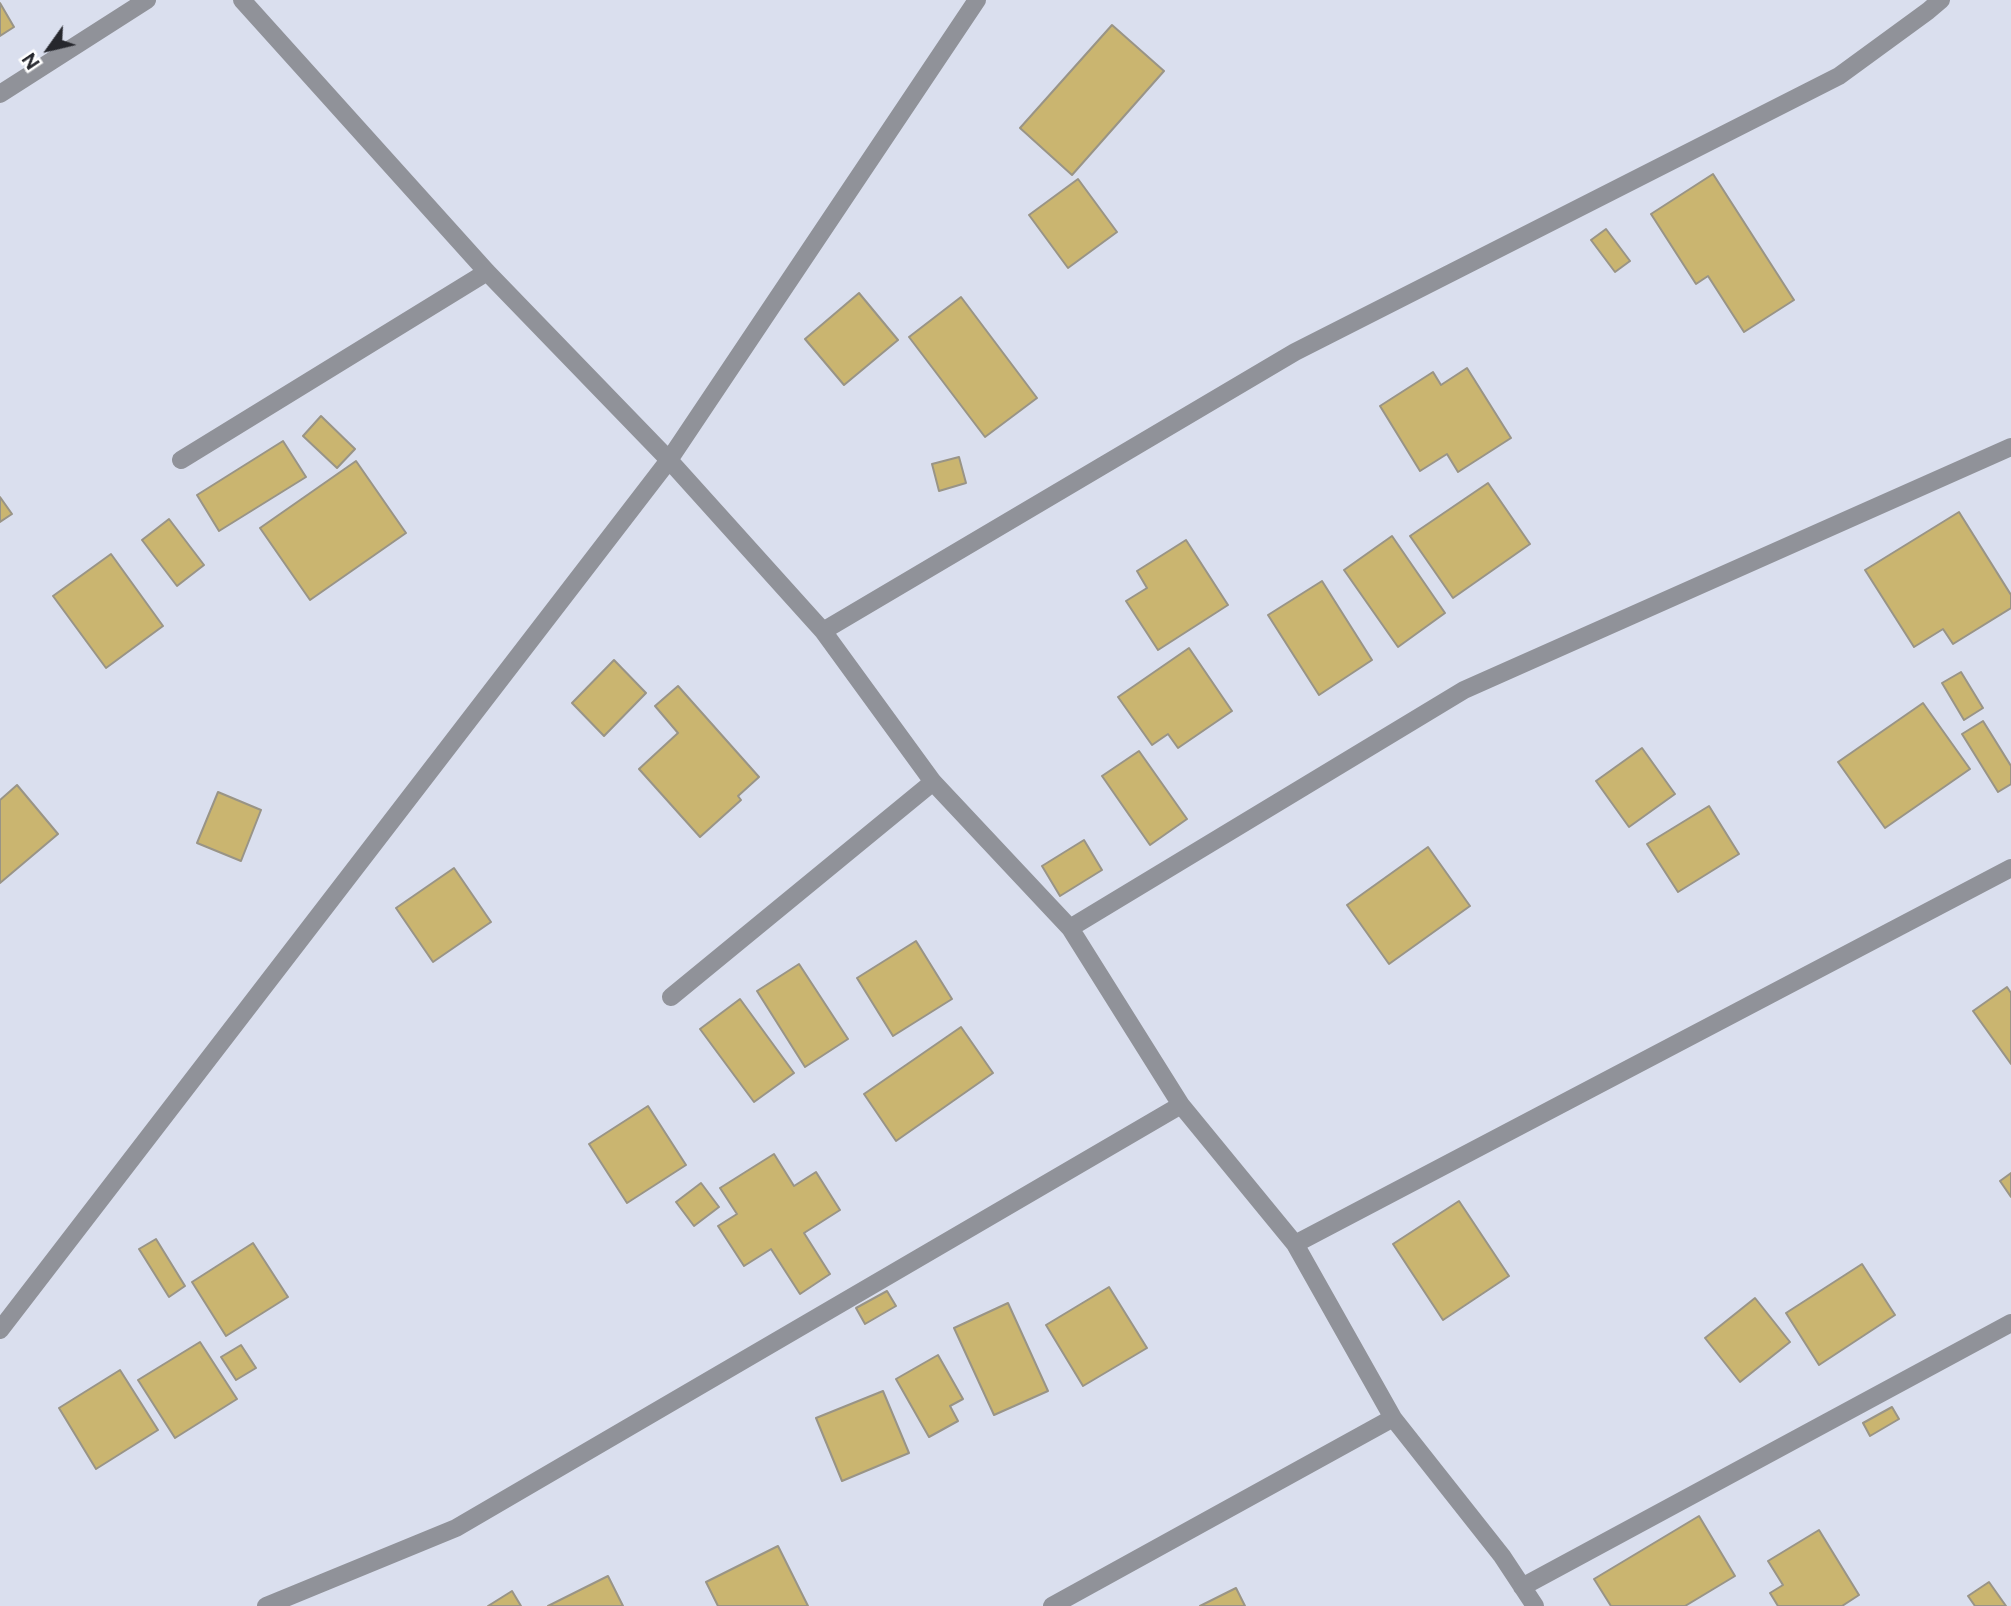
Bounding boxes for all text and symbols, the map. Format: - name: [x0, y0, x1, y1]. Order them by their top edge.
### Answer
- north arrow: [14, 14, 84, 84]
- text: N: [18, 49, 45, 74]

